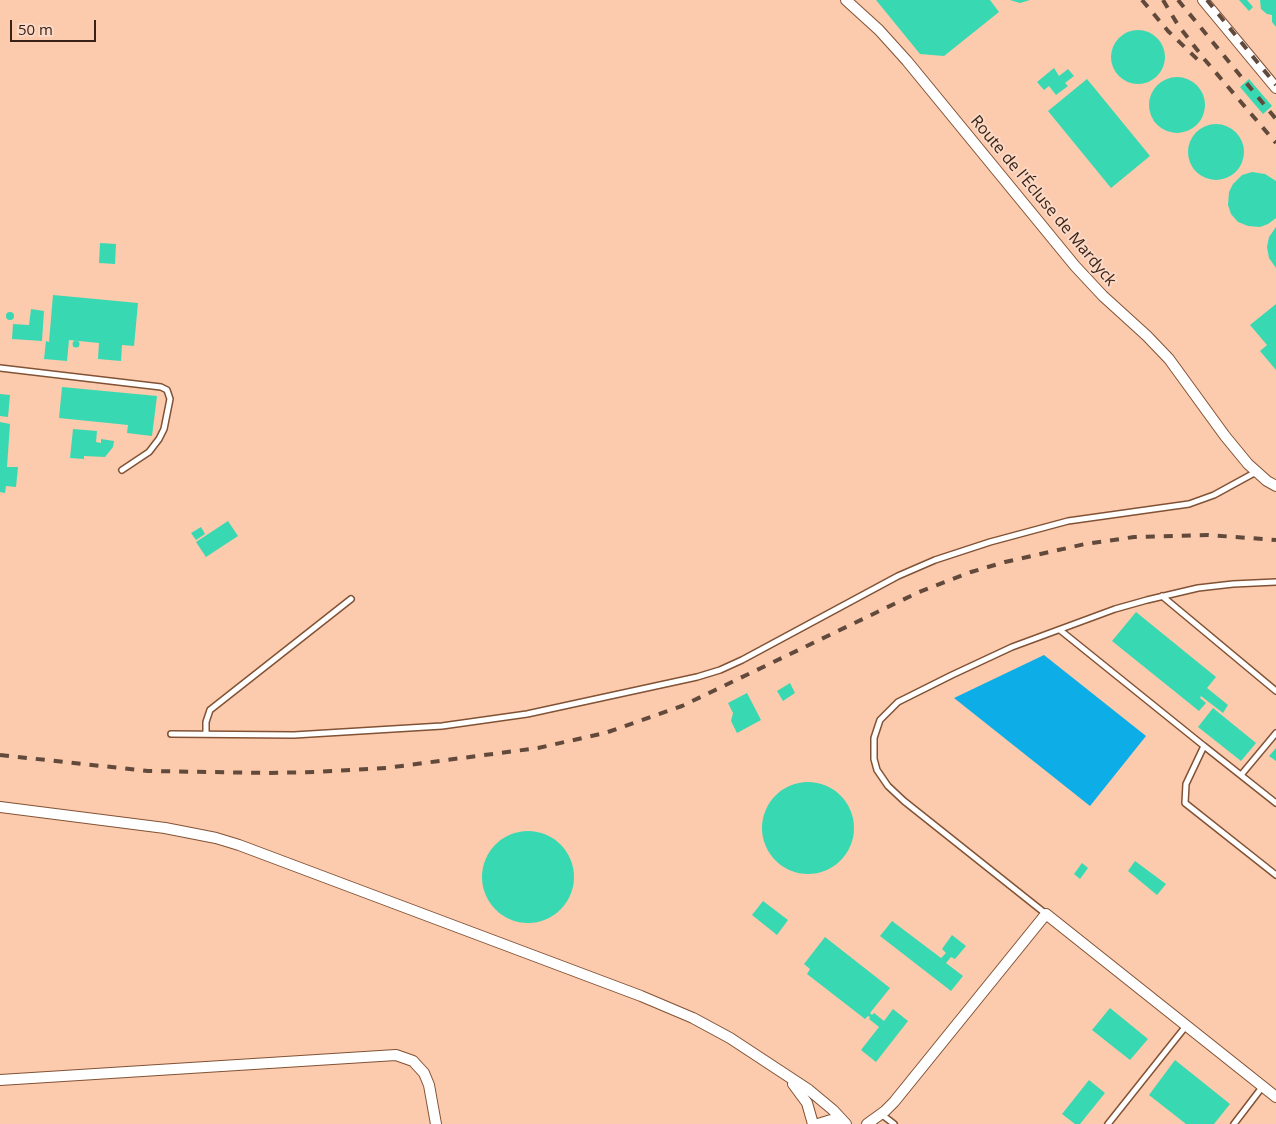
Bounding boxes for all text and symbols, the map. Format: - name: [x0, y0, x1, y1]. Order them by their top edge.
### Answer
- scale bar: [12, 10, 99, 42]
- text: 50 m: [18, 19, 53, 39]
- street label: Route de l'Écluse de Mardyck: [966, 112, 1120, 290]

